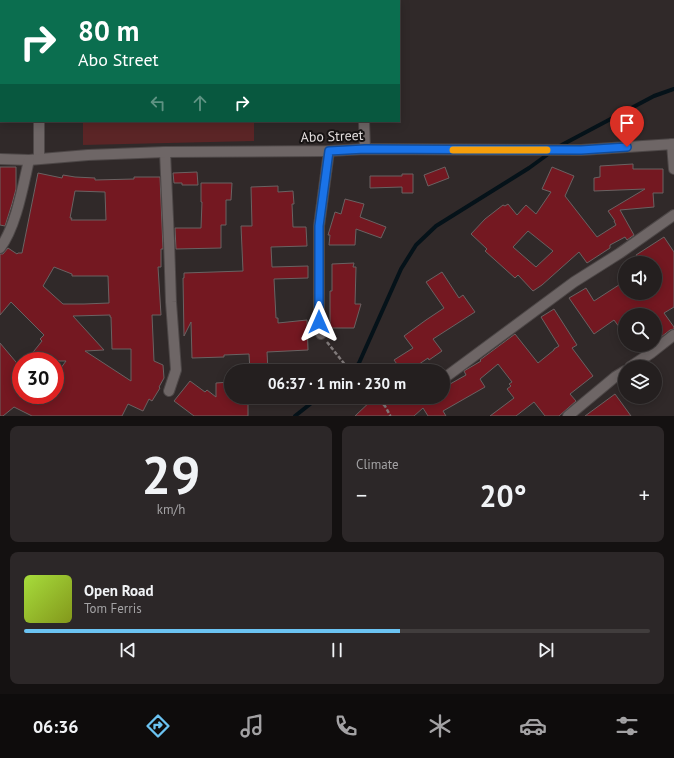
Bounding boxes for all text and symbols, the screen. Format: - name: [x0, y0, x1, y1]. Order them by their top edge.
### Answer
- text: 80 m: [78, 12, 139, 49]
- icon: right: [12, 16, 64, 68]
- text: Abo Street: [78, 48, 159, 71]
- icon: left: [147, 92, 169, 114]
- icon: ahead: [189, 92, 211, 114]
- icon: right: [231, 92, 253, 114]
- pin: [610, 106, 644, 147]
- icon: arrive: [616, 112, 638, 134]
- street label: Abo Street: [300, 126, 364, 146]
- map controls: [618, 256, 662, 404]
- button: sound: [618, 256, 662, 300]
- position arrow: [298, 301, 340, 343]
- button: search: [618, 308, 662, 352]
- speed limit sign: 30: [12, 352, 64, 404]
- button: layers: [618, 360, 662, 404]
- text: 06:37 · 1 min · 230 m: [268, 374, 406, 393]
- text: 29: [142, 441, 200, 508]
- text: Climate: [356, 456, 399, 473]
- text: 20°: [479, 476, 527, 515]
- text: −: [356, 481, 367, 509]
- text: +: [639, 481, 650, 509]
- text: km/h: [157, 501, 185, 518]
- text: Open Road: [84, 581, 154, 600]
- text: Tom Ferris: [84, 600, 142, 617]
- icon: previous: [117, 639, 139, 661]
- icon: pause: [326, 639, 348, 661]
- icon: next: [535, 639, 557, 661]
- icon: directions: [144, 712, 172, 740]
- icon: music: [238, 712, 266, 740]
- icon: phone: [332, 712, 360, 740]
- icon: climate: [426, 712, 454, 740]
- icon: car: [519, 712, 547, 740]
- icon: filters: [613, 712, 641, 740]
- text: 06:36: [33, 715, 79, 738]

